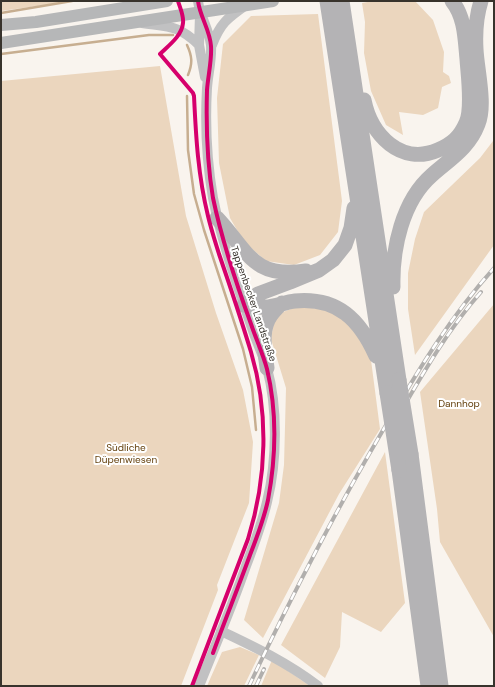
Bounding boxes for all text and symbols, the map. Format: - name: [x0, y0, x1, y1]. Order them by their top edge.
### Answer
- street label: Tappenbecker Landstraße: [228, 245, 278, 363]
- park label: Dannhop: [438, 398, 480, 410]
- park label: Südliche Düpenwiesen: [95, 442, 157, 466]

